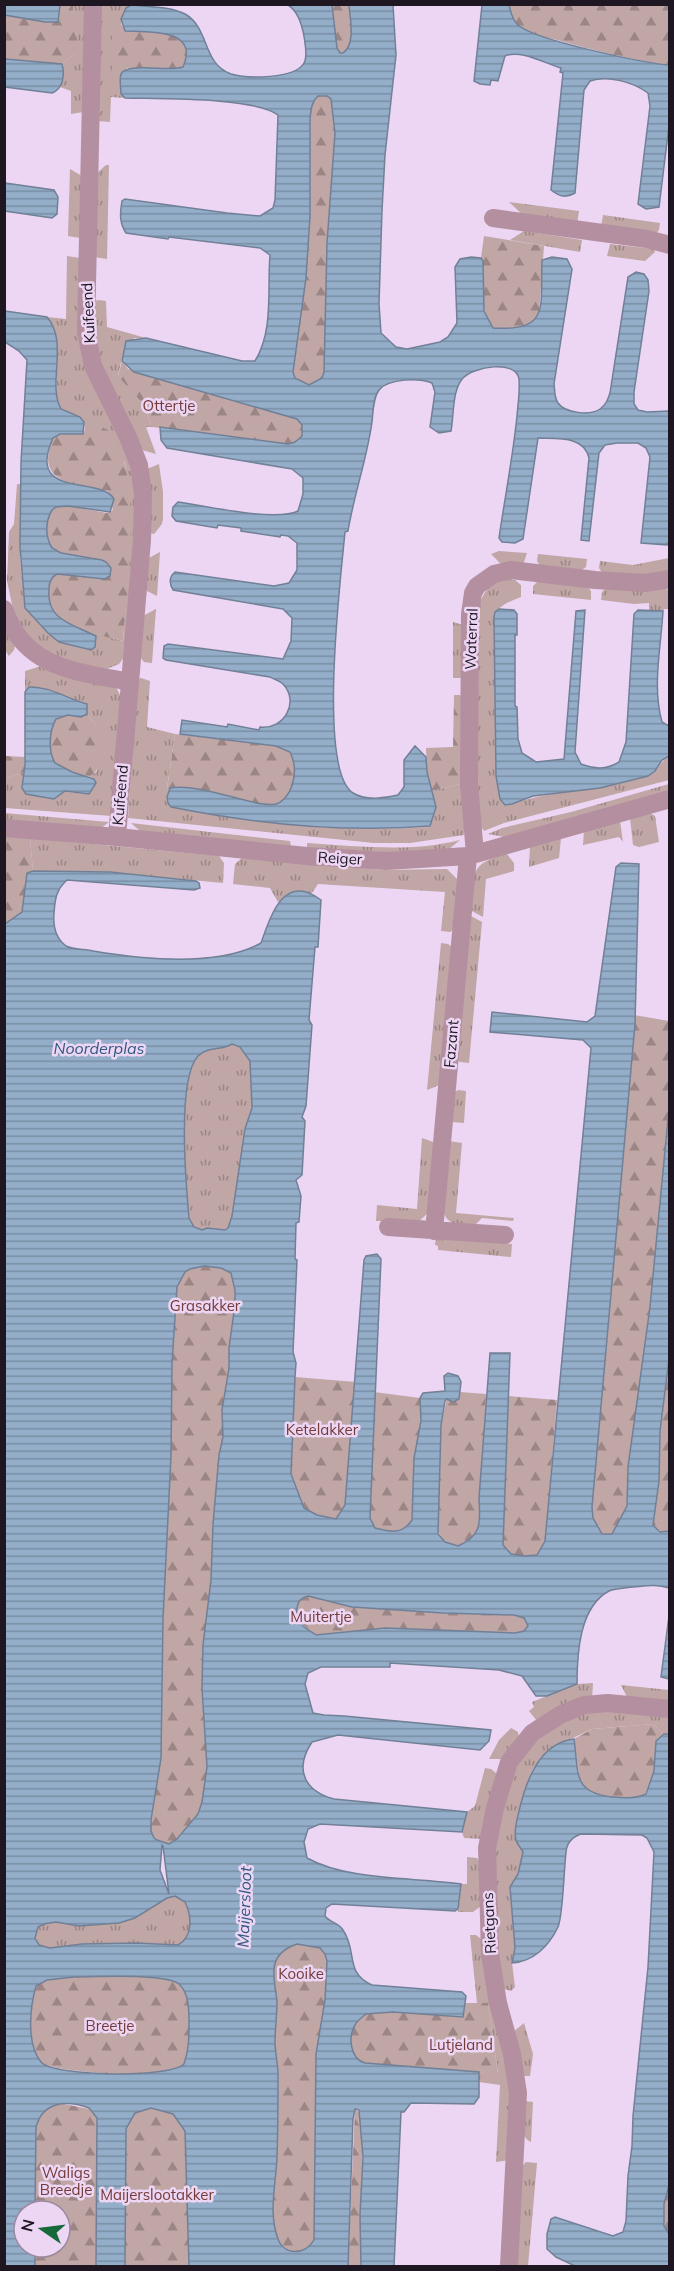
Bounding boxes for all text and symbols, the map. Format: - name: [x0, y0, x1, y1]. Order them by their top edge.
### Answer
- street label: Kuifeend: [77, 282, 99, 344]
- park label: Ottertje: [143, 396, 195, 415]
- street label: Waterral: [460, 608, 482, 670]
- street label: Kuifeend: [108, 764, 132, 826]
- street label: Reiger: [317, 847, 363, 869]
- street label: Fazant: [439, 1019, 463, 1069]
- water label: Noorderplas: [54, 1038, 145, 1058]
- park label: Grasakker: [170, 1296, 241, 1315]
- park label: Ketelakker: [286, 1420, 359, 1439]
- park label: Muitertje: [290, 1607, 352, 1626]
- water label: Maijersloot: [233, 1866, 255, 1948]
- street label: Rietgans: [478, 1892, 500, 1954]
- park label: Kooike: [278, 1964, 324, 1983]
- park label: Breetje: [86, 2016, 134, 2035]
- park label: Lutjeland: [429, 2035, 493, 2054]
- park label: Waligs Breedje: [40, 2163, 92, 2199]
- park label: Maijerslootakker: [100, 2185, 214, 2204]
- north arrow: [12, 2199, 72, 2259]
- text: N: [16, 2217, 39, 2234]

